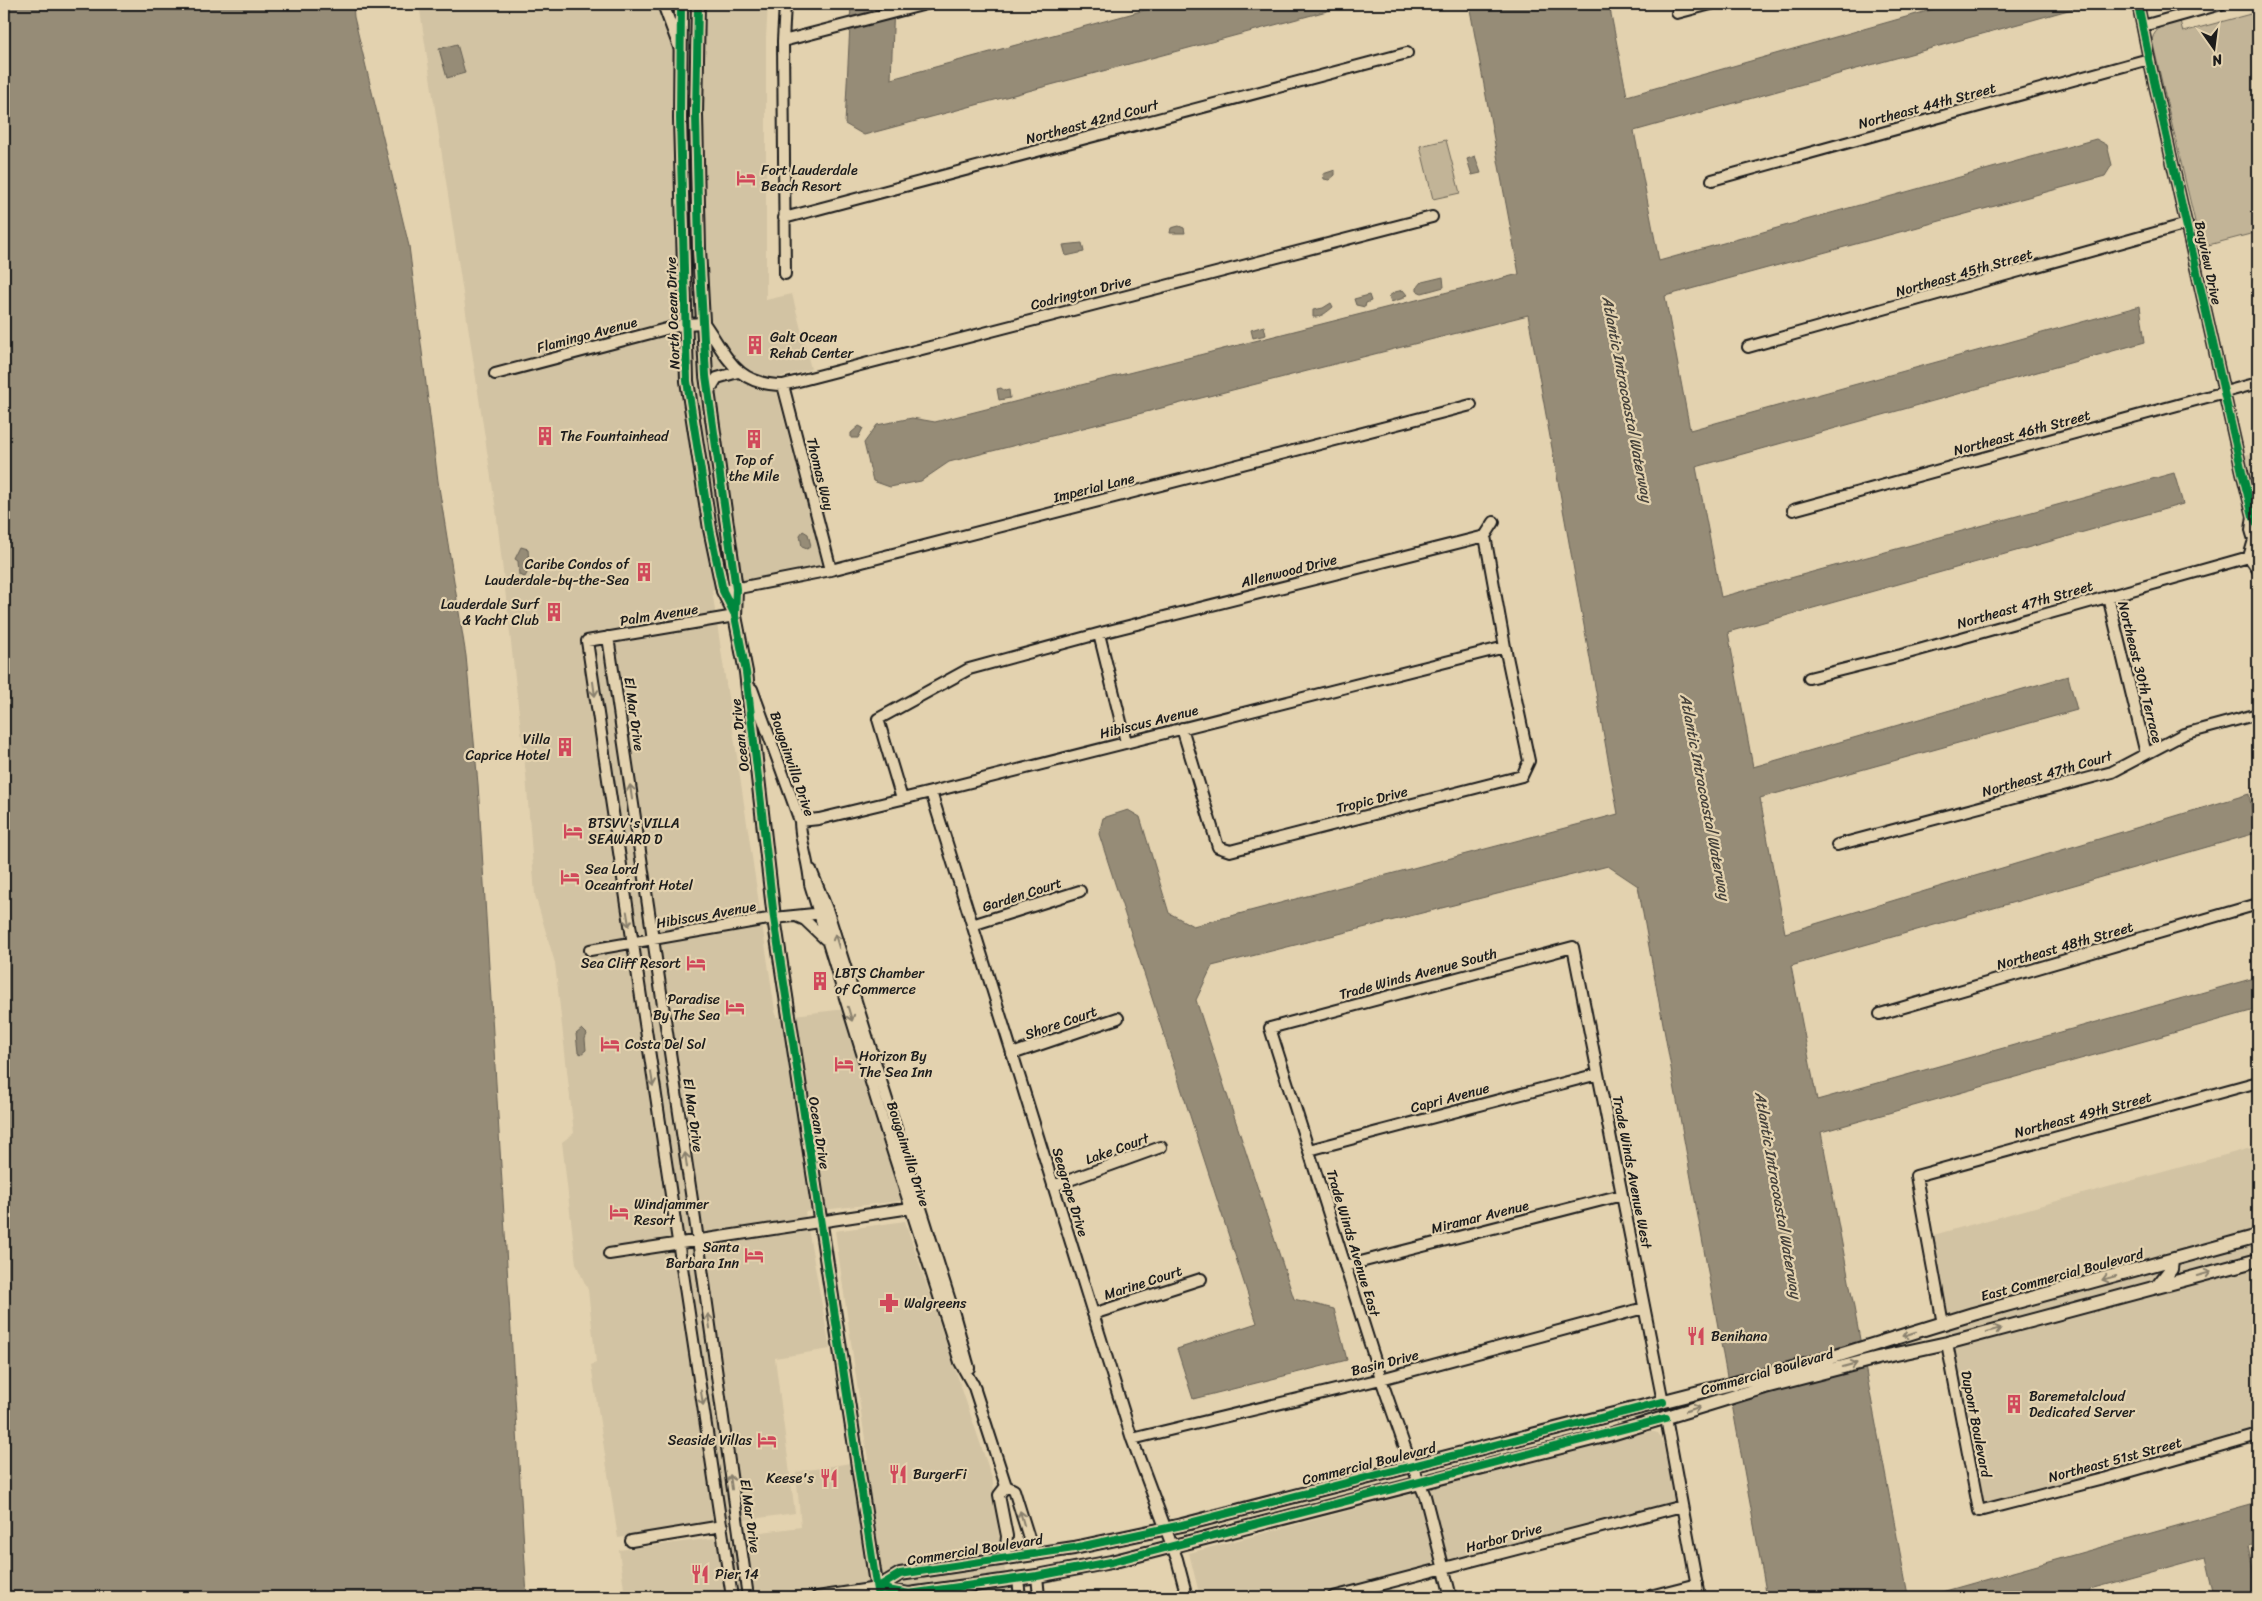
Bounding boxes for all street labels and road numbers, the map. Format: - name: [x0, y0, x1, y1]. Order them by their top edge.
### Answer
- street label: Northeast 44th Street: [1855, 76, 1999, 136]
- street label: Northeast 42nd Court: [1023, 92, 1163, 152]
- street label: Bayview Drive: [2187, 219, 2229, 307]
- street label: Northeast 45th Street: [1893, 241, 2035, 305]
- street label: North Ocean Drive: [659, 256, 687, 370]
- street label: Codrington Drive: [1028, 268, 1134, 318]
- street label: Flamingo Avenue: [534, 309, 640, 360]
- street label: Northeast 46th Street: [1951, 403, 2093, 463]
- street label: Thomas Way: [799, 435, 841, 514]
- street label: Imperial Lane: [1050, 466, 1137, 510]
- street label: Allenwood Drive: [1237, 547, 1340, 595]
- street label: Northeast 47th Street: [1954, 574, 2096, 636]
- street label: Palm Avenue: [618, 596, 700, 634]
- street label: Northeast 30th Terrace: [2110, 598, 2170, 746]
- street label: El Mar Drive: [616, 675, 652, 753]
- street label: Ocean Drive: [723, 697, 757, 773]
- street label: Hibiscus Avenue: [1097, 698, 1201, 746]
- street label: Bougainvilla Drive: [762, 708, 822, 820]
- street label: Northeast 47th Court: [1979, 743, 2116, 805]
- street label: Tropic Drive: [1334, 779, 1410, 821]
- street label: Garden Court: [979, 870, 1065, 920]
- street label: Hibiscus Avenue: [654, 894, 758, 936]
- street label: Northeast 48th Street: [1994, 914, 2136, 978]
- street label: Trade Winds Avenue South: [1336, 941, 1500, 1007]
- street label: Shore Court: [1022, 999, 1100, 1047]
- street label: Capri Avenue: [1408, 1075, 1492, 1121]
- street label: El Mar Drive: [675, 1076, 711, 1154]
- street label: Northeast 49th Street: [2011, 1085, 2155, 1145]
- street label: Trade Winds Avenue West: [1605, 1093, 1659, 1252]
- street label: Ocean Drive: [801, 1095, 837, 1171]
- street label: Bougainvilla Drive: [879, 1098, 937, 1210]
- street label: Lake Court: [1082, 1125, 1154, 1172]
- street label: Seagrape Drive: [1045, 1144, 1096, 1240]
- street label: Trade Winds Avenue East: [1319, 1166, 1388, 1321]
- street label: Miramar Avenue: [1429, 1193, 1532, 1241]
- street label: East Commercial Boulevard: [1978, 1241, 2148, 1309]
- street label: Marine Court: [1101, 1259, 1185, 1307]
- street label: Commercial Boulevard: [1698, 1341, 1838, 1403]
- street label: Basin Drive: [1348, 1343, 1422, 1383]
- street label: Dupont Boulevard: [1953, 1368, 1999, 1481]
- street label: Northeast 51st Street: [2045, 1430, 2185, 1490]
- street label: Commercial Boulevard: [1299, 1435, 1440, 1493]
- street label: El Mar Drive: [732, 1477, 768, 1555]
- street label: Harbor Drive: [1463, 1516, 1545, 1560]
- street label: Commercial Boulevard: [905, 1527, 1046, 1573]

